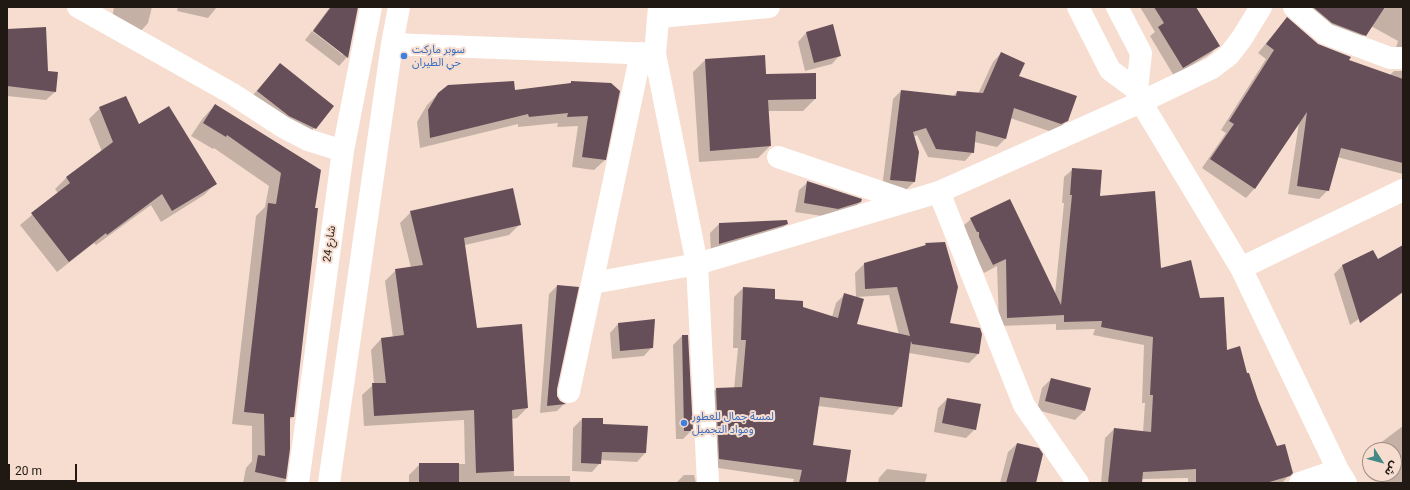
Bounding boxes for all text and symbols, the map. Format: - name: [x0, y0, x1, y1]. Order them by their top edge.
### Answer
- place label: سوبر ماركت حي الطيران: [412, 43, 465, 69]
- marker: سوبر ماركت حي الطيران: [399, 51, 409, 61]
- street label: شارع 24: [321, 225, 339, 263]
- place label: لمسة جمال للعطور ومواد التجميل: [692, 410, 774, 436]
- marker: لمسة جمال للعطور ومواد التجميل: [679, 418, 689, 428]
- north arrow: [1362, 442, 1402, 482]
- scale bar: [10, 456, 79, 482]
- text: ش: [1382, 459, 1401, 479]
- text: 20 m: [15, 464, 42, 478]

